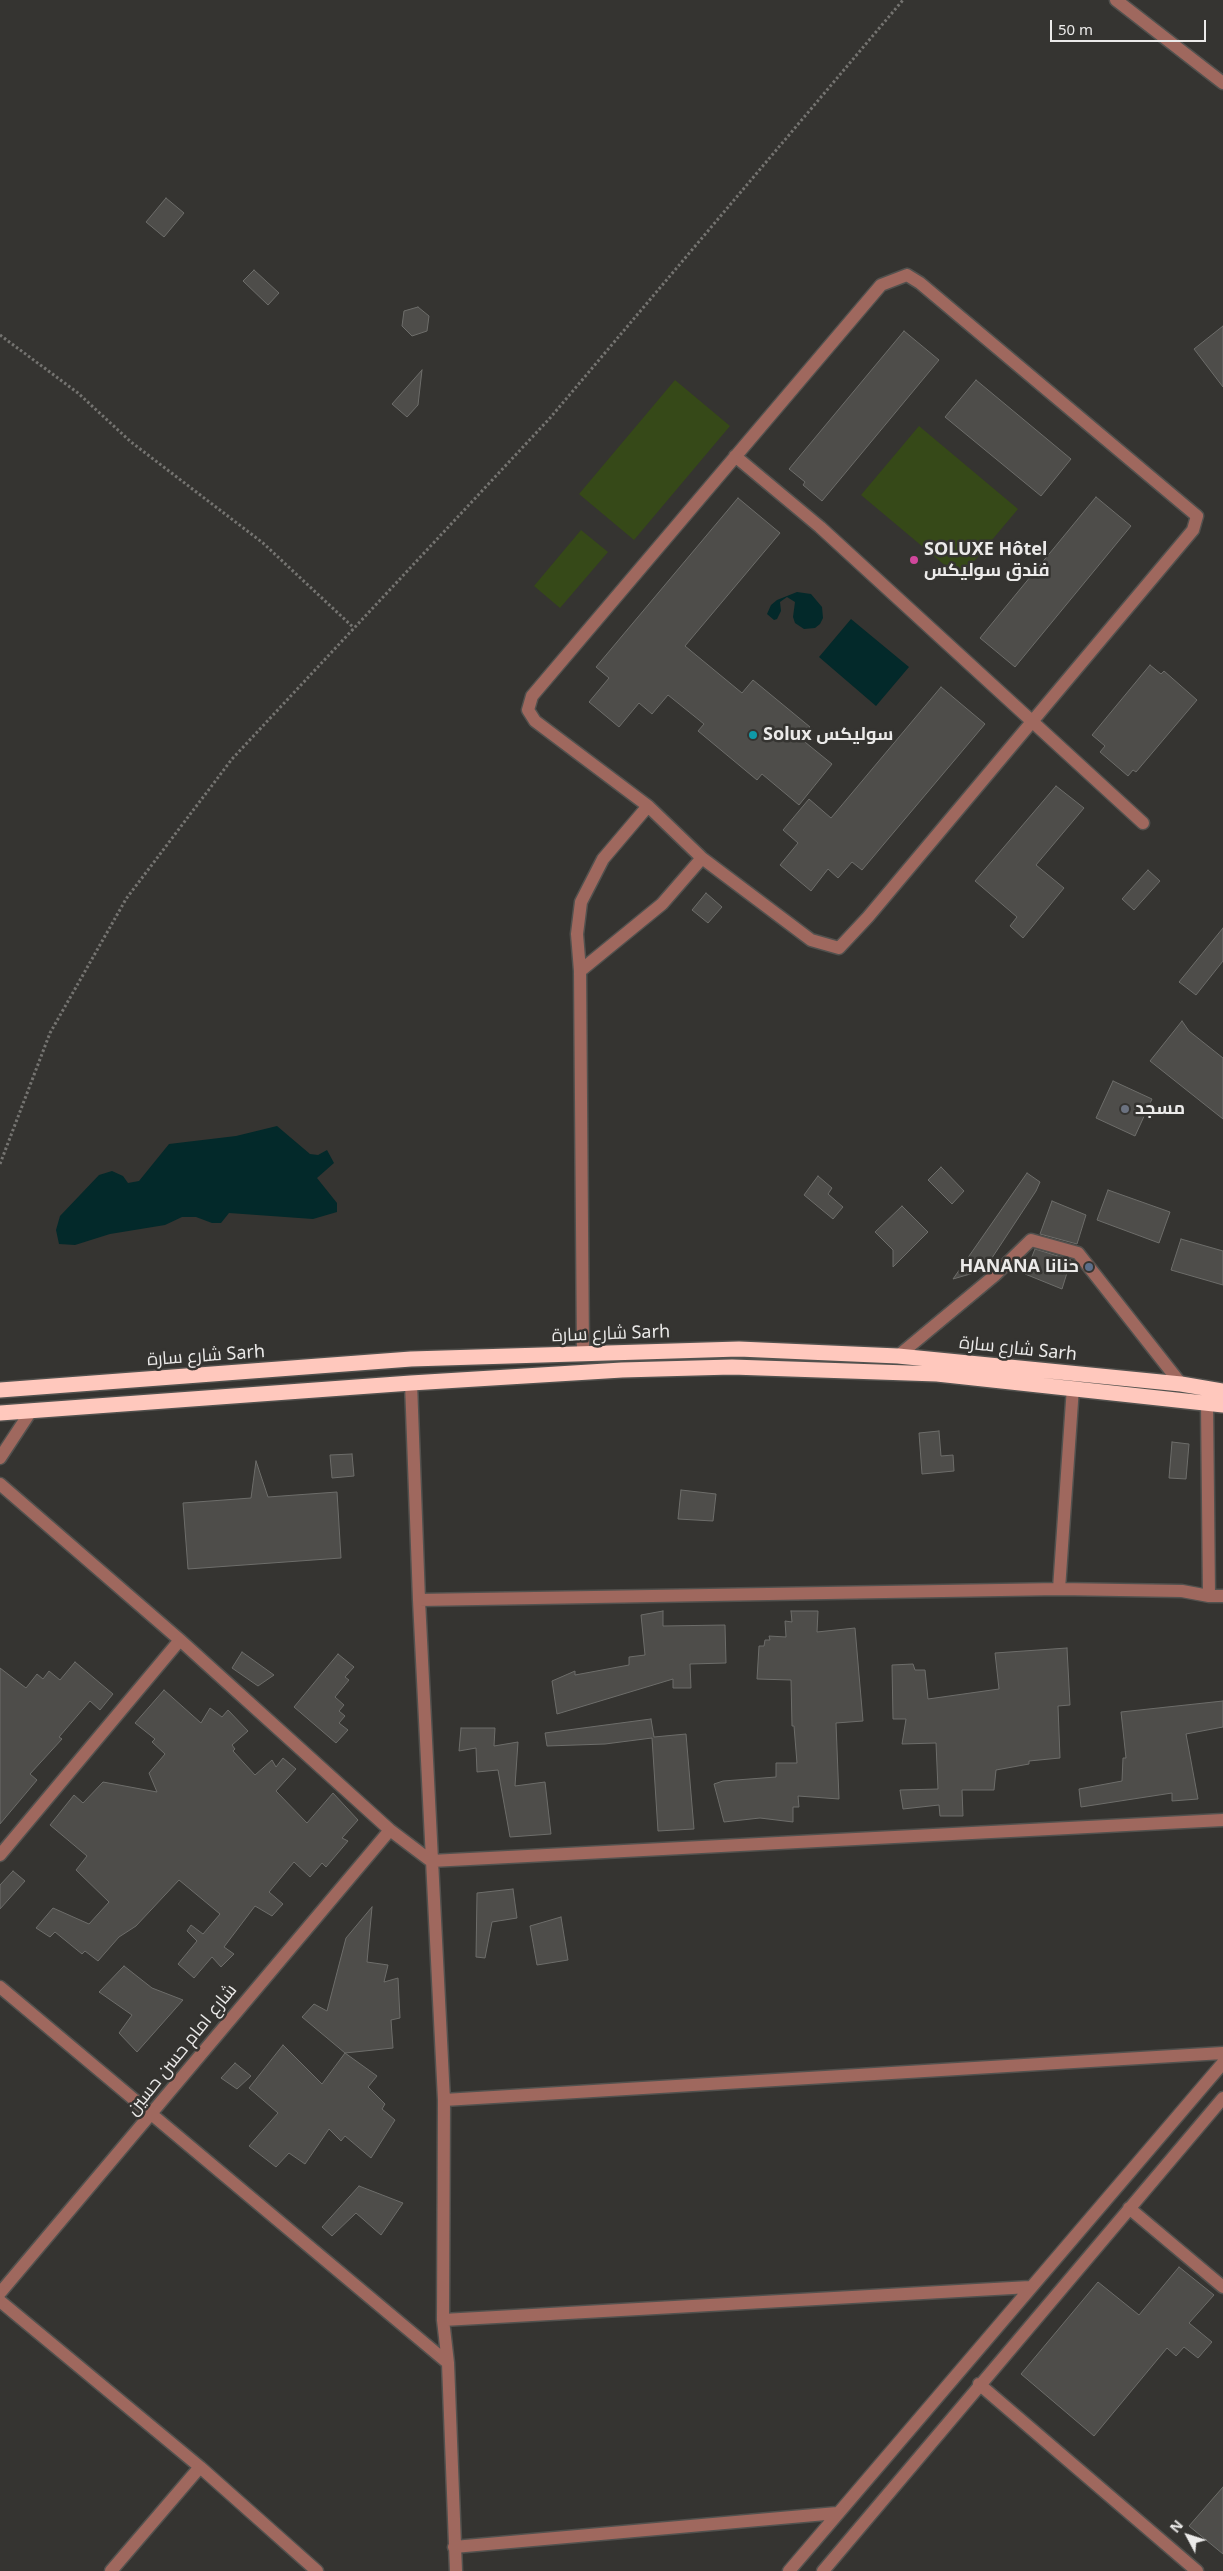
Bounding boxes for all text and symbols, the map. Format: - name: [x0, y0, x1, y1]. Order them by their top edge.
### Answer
- scale bar: [1053, 10, 1209, 42]
- text: 50 m: [1058, 19, 1093, 39]
- place label: SOLUXE Hôtel فندق سوليكس: [924, 539, 1050, 582]
- marker: SOLUXE Hôtel فندق سوليكس: [908, 554, 920, 566]
- place label: Solux سوليكس: [763, 724, 893, 746]
- marker: Solux سوليكس: [747, 729, 759, 741]
- place label: مسجد: [1135, 1098, 1185, 1120]
- marker: مسجد: [1119, 1103, 1131, 1115]
- place label: HANANA حنانا: [960, 1256, 1079, 1278]
- marker: HANANA حنانا: [1083, 1261, 1095, 1273]
- street label: شارع سارة Sarh: [552, 1321, 670, 1347]
- street label: شارع سارة Sarh: [958, 1332, 1078, 1366]
- street label: شارع سارة Sarh: [146, 1341, 266, 1371]
- street label: شارع امام حسن حسين: [122, 1980, 242, 2120]
- north arrow: [1163, 2511, 1213, 2561]
- text: N: [1165, 2516, 1187, 2537]

